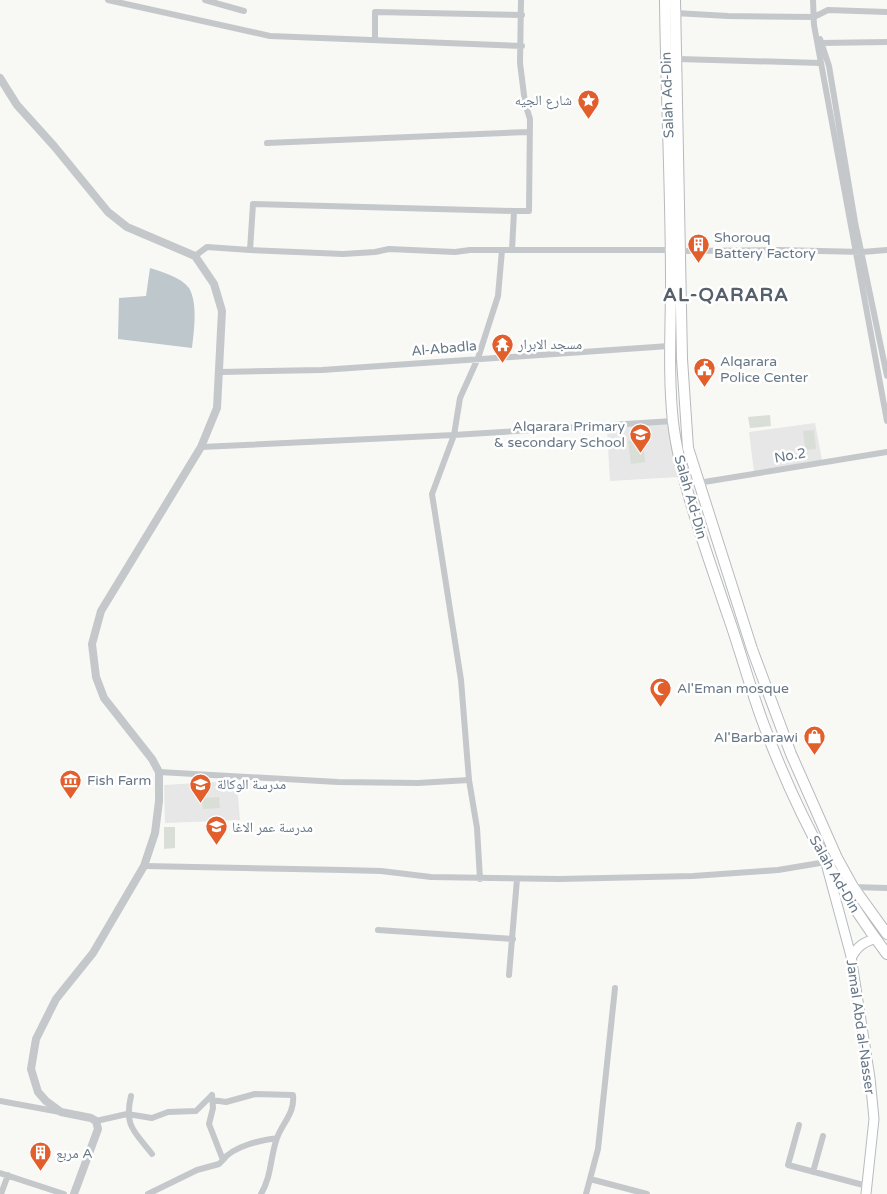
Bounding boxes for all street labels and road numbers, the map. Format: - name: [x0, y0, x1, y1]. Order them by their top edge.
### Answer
- street label: Salah Ad-Din: [657, 52, 678, 138]
- street label: Al-Abadla: [411, 337, 478, 360]
- street label: No.2: [773, 444, 807, 467]
- street label: Salah Ad-Din: [670, 453, 711, 541]
- street label: Salah Ad-Din: [806, 833, 864, 916]
- street label: Jamal Abd al-Nasser: [843, 959, 878, 1096]

